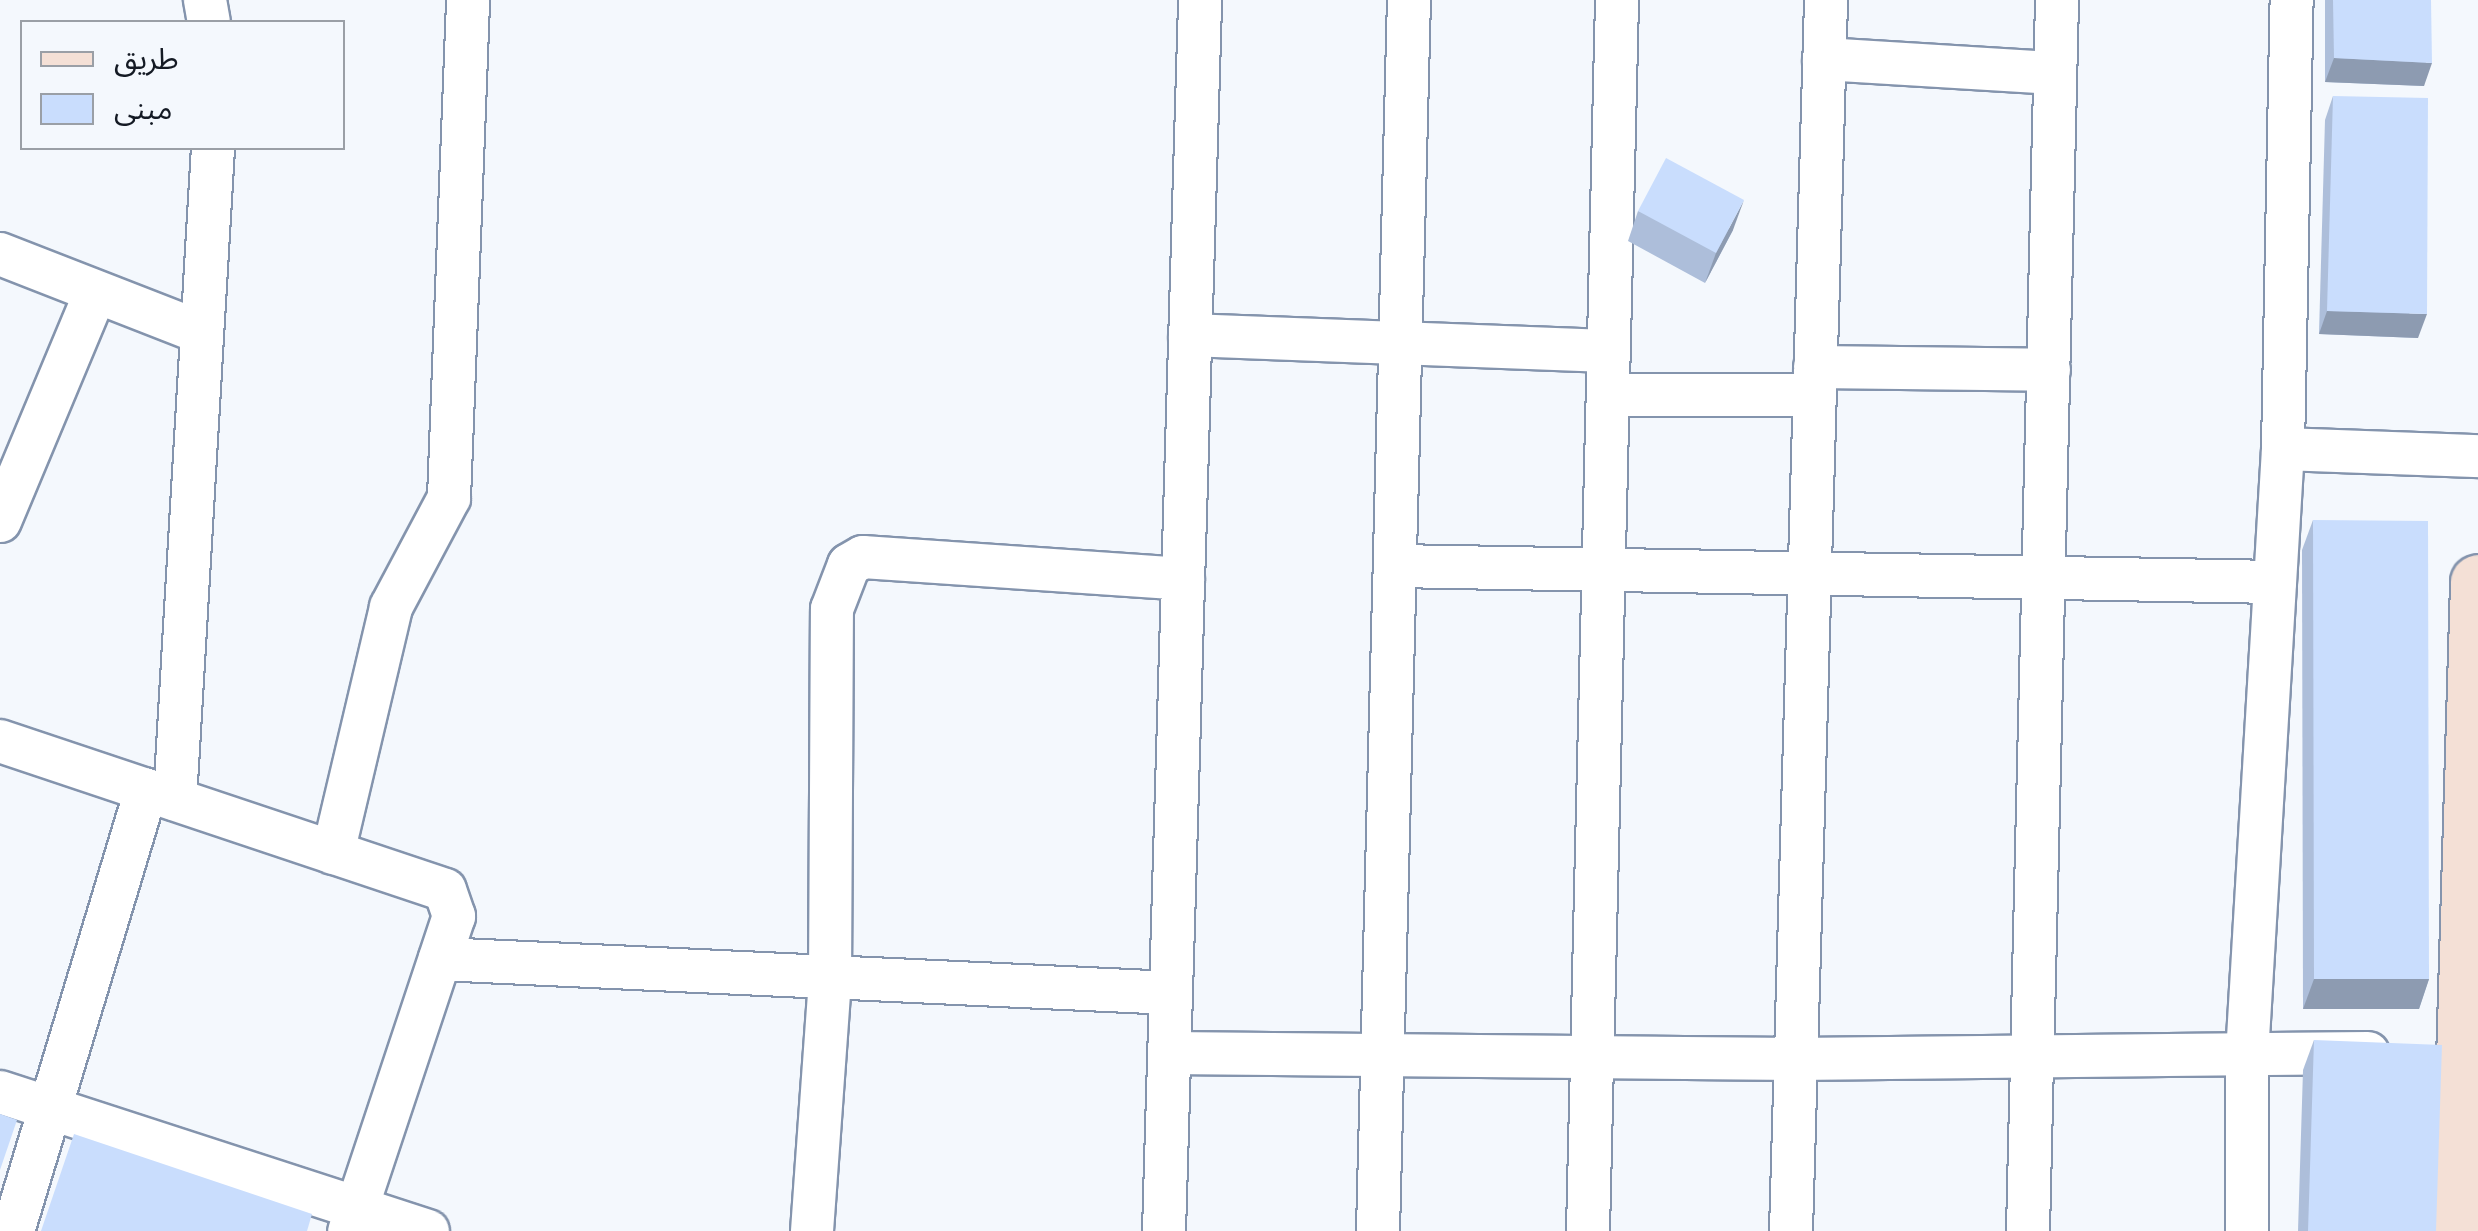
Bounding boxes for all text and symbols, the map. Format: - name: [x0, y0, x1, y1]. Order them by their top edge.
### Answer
- legend: [20, 20, 345, 150]
- text: طريق: [114, 39, 179, 75]
- text: مبنى: [114, 89, 172, 125]

